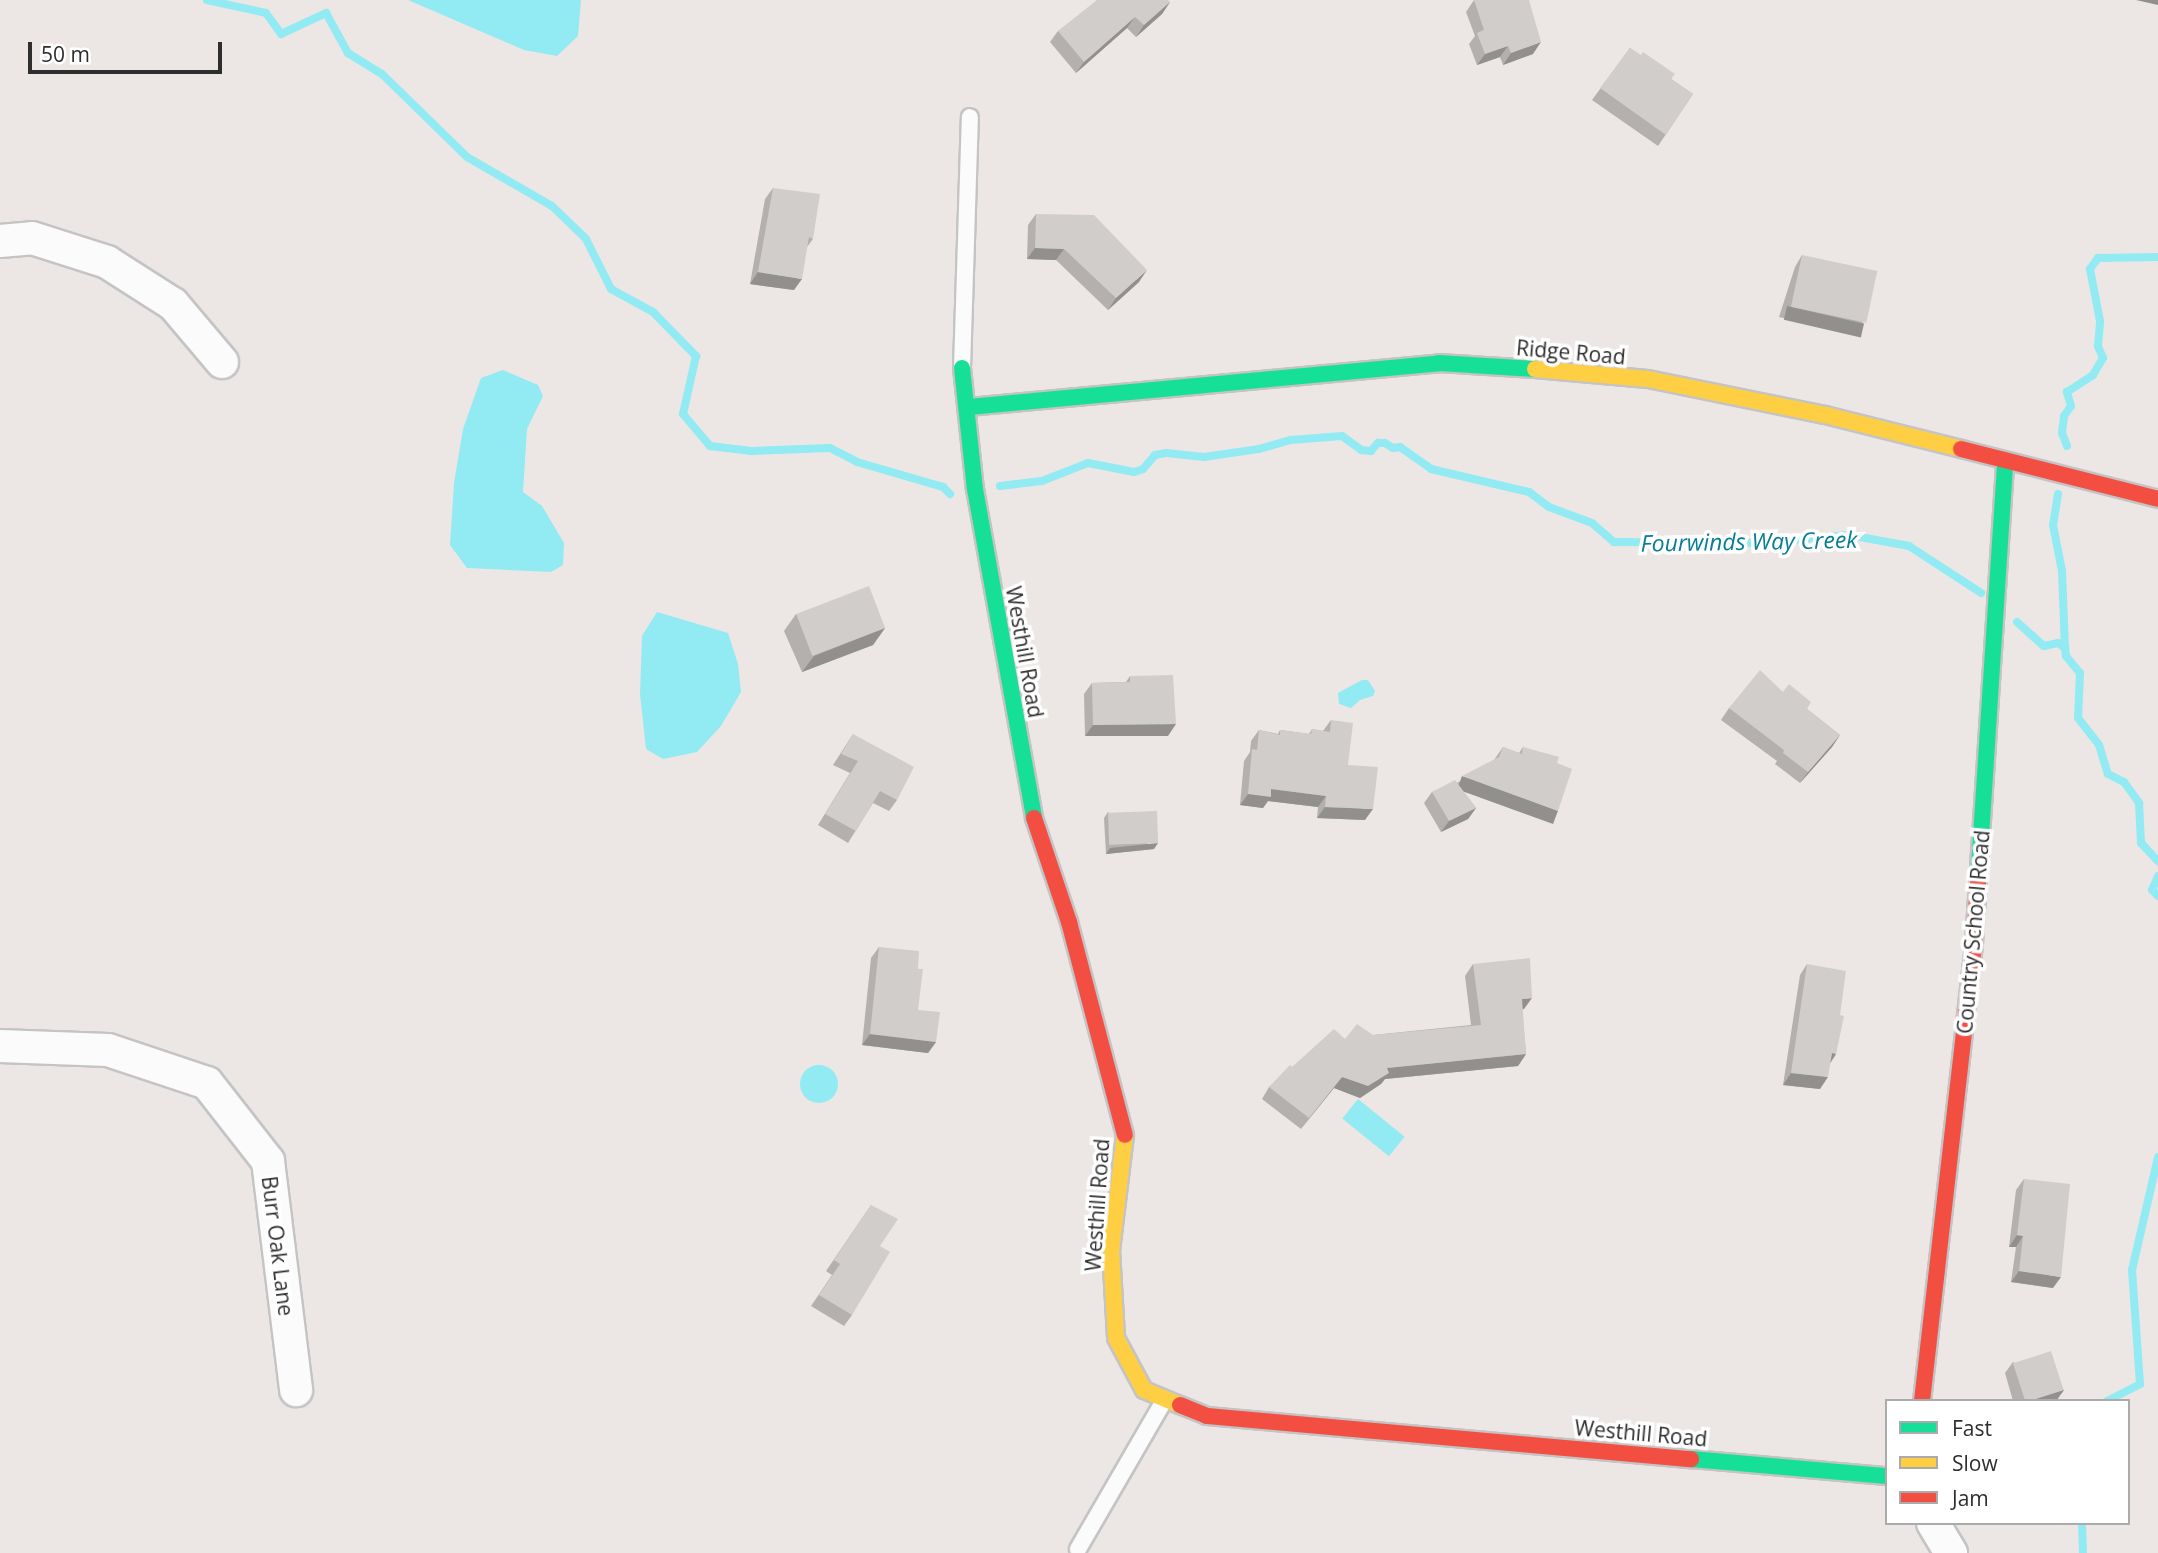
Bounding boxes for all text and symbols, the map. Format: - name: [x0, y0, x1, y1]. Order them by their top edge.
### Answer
- scale bar: [32, 28, 226, 72]
- text: 50 m: [41, 40, 90, 68]
- street label: Ridge Road: [1515, 335, 1627, 369]
- water label: Fourwinds Way Creek: [1640, 525, 1858, 557]
- street label: Westhill Road: [1001, 584, 1049, 720]
- street label: Country School Road: [1952, 829, 1994, 1035]
- street label: Westhill Road: [1080, 1138, 1114, 1272]
- street label: Burr Oak Lane: [257, 1175, 299, 1317]
- legend: [1885, 1399, 2130, 1525]
- text: Fast: [1952, 1414, 1992, 1442]
- street label: Westhill Road: [1574, 1415, 1708, 1451]
- text: Slow: [1952, 1449, 1998, 1477]
- text: Jam: [1952, 1484, 1989, 1512]

